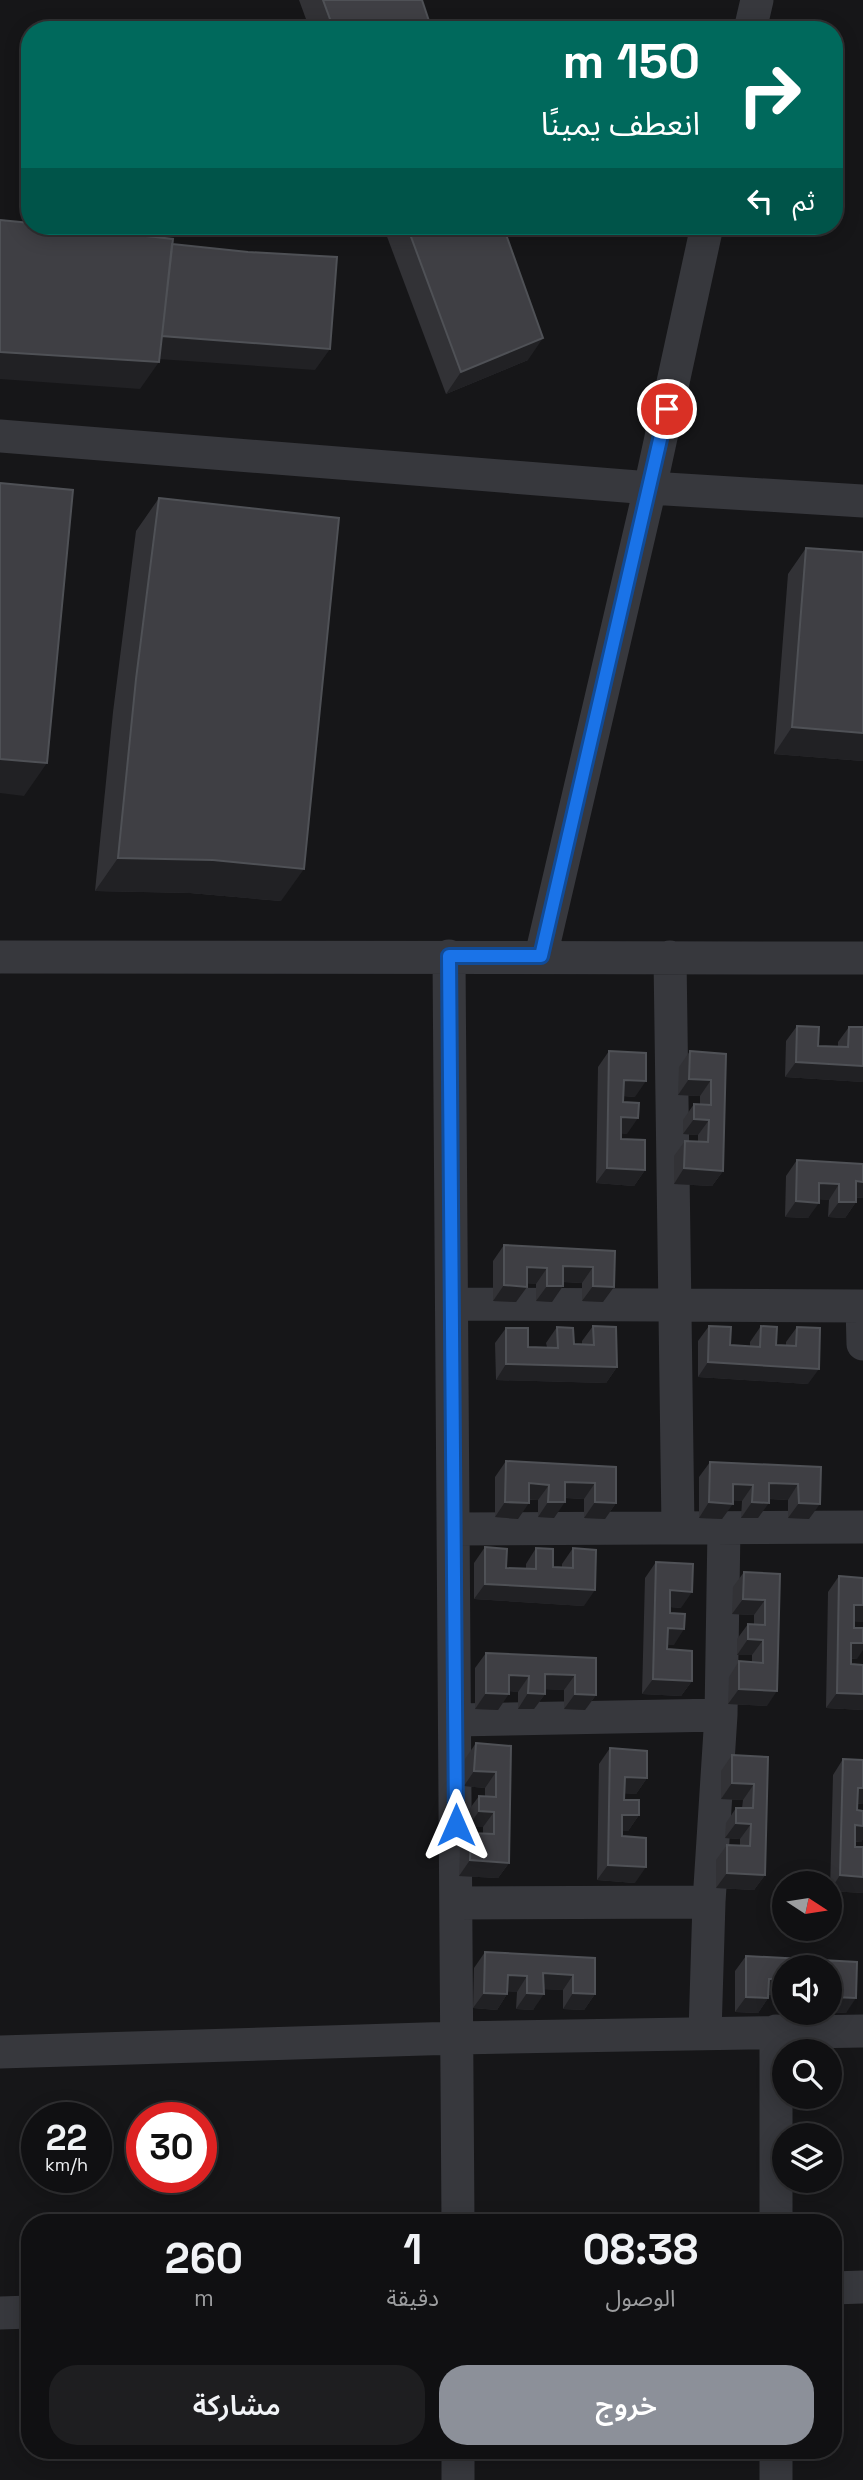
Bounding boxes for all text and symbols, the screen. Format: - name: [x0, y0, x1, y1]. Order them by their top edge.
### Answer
- text: 150 m: [562, 30, 700, 92]
- icon: right: [724, 49, 815, 140]
- text: انعطف يمينًا: [541, 104, 700, 144]
- icon: left: [741, 182, 779, 220]
- text: ثم: [793, 184, 815, 218]
- pin: [637, 379, 697, 439]
- icon: arrive: [648, 390, 686, 428]
- position arrow: [419, 1788, 493, 1862]
- north arrow: [772, 1871, 842, 1941]
- map controls: [772, 1871, 842, 2193]
- button: sound: [772, 1955, 842, 2025]
- button: search: [772, 2039, 842, 2109]
- speed limit sign: 30: [126, 2102, 217, 2193]
- text: 22: [46, 2116, 87, 2160]
- button: layers: [772, 2123, 842, 2193]
- text: km/h: [45, 2153, 88, 2176]
- text: 1: [403, 2223, 422, 2276]
- text: 08:38: [583, 2223, 698, 2276]
- text: 260: [165, 2232, 243, 2285]
- text: m: [194, 2283, 214, 2313]
- text: دقيقة: [387, 2283, 439, 2313]
- text: الوصول: [606, 2283, 675, 2313]
- button: مشاركة: [49, 2365, 425, 2445]
- button: خروج: [439, 2365, 814, 2445]

